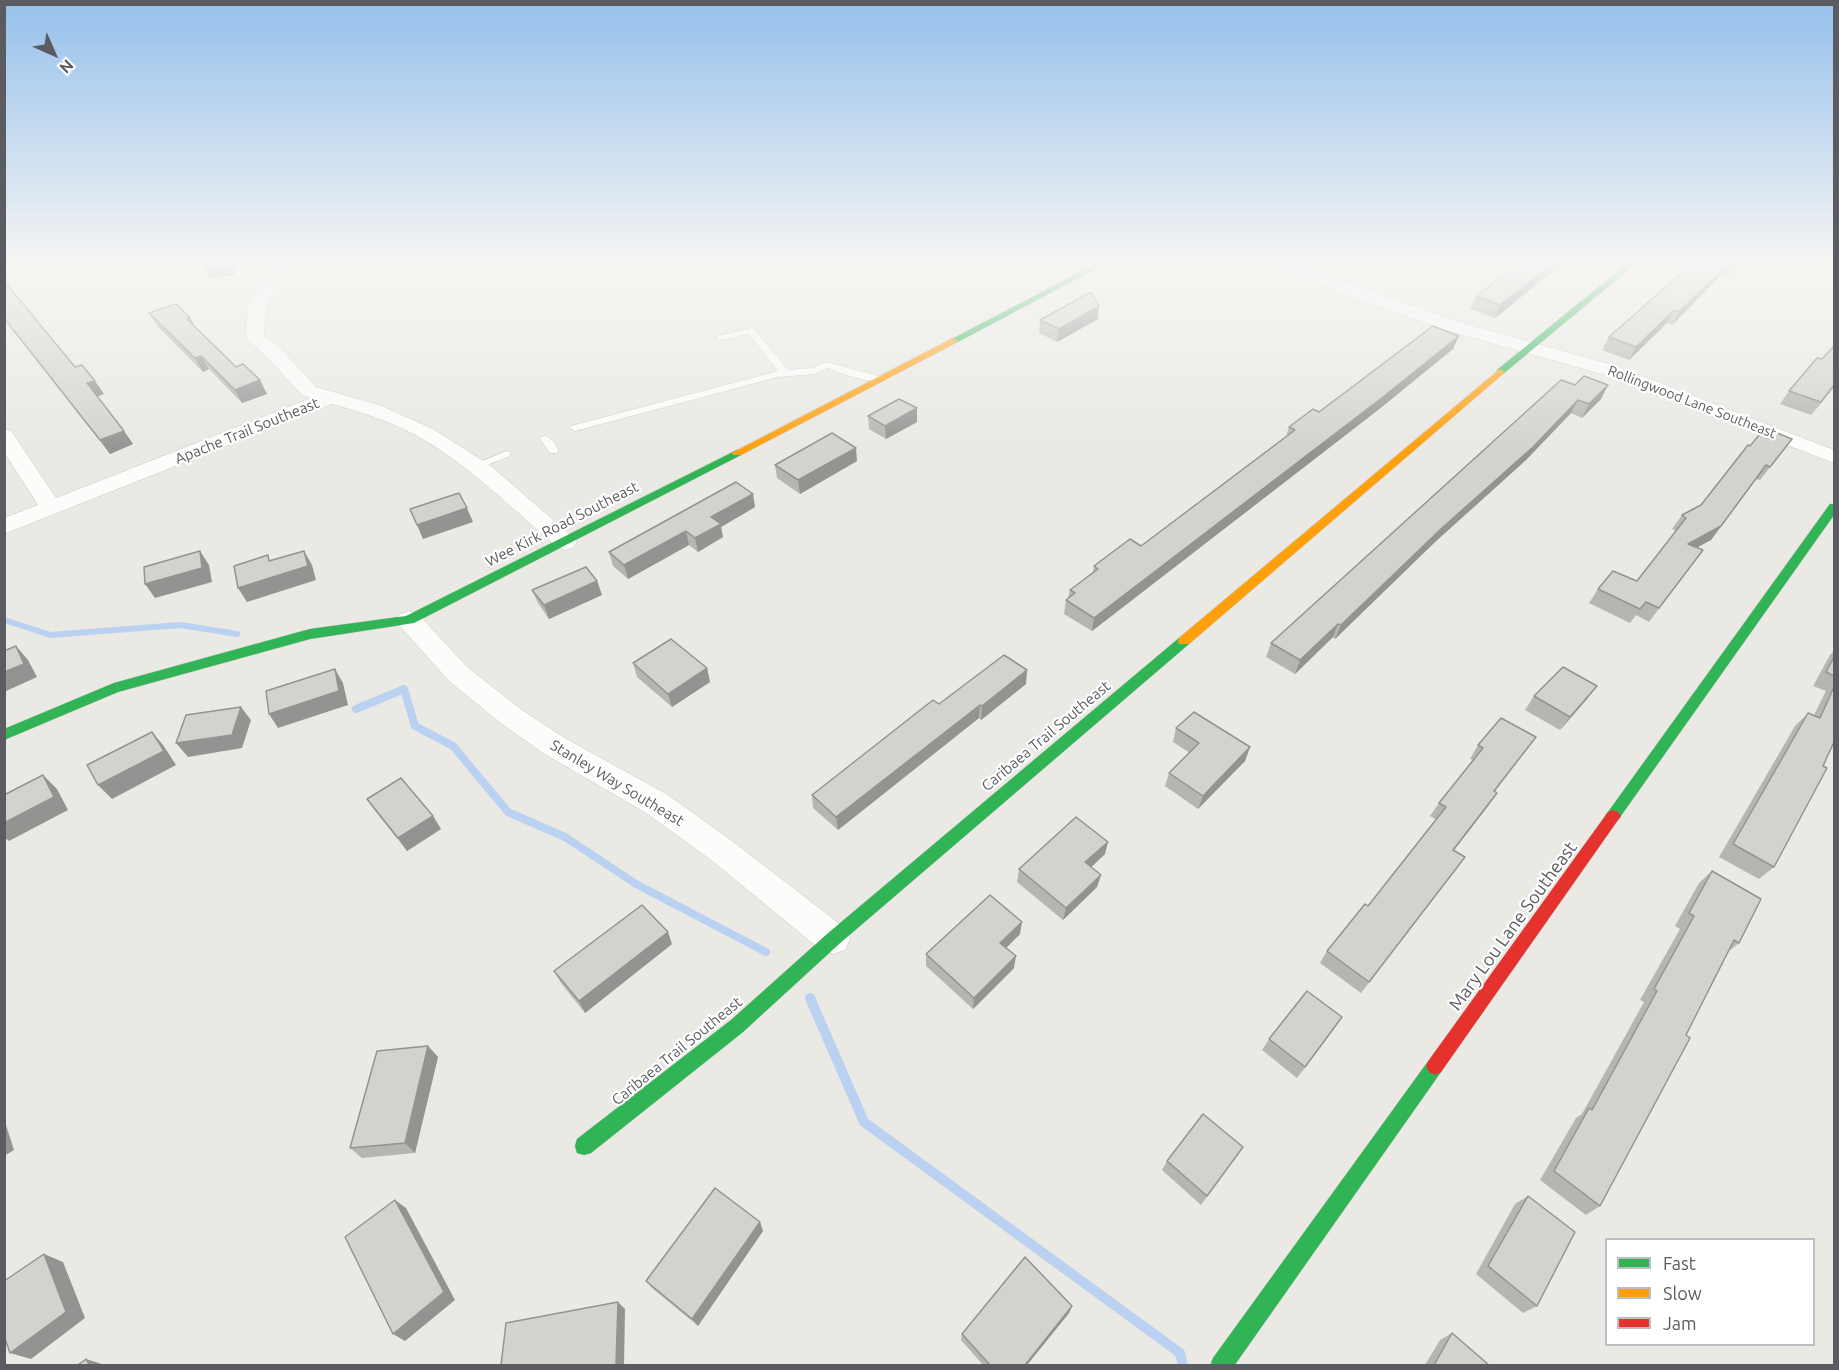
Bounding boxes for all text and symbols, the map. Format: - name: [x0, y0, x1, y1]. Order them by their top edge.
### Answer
- north arrow: [24, 24, 84, 84]
- text: N: [56, 56, 77, 77]
- street label: Rollingwood Lane Southeast: [1605, 362, 1779, 442]
- street label: Apache Trail Southeast: [172, 394, 322, 468]
- street label: Wee Kirk Road Southeast: [482, 478, 642, 570]
- street label: Caribaea Trail Southeast: [978, 677, 1114, 795]
- street label: Stanley Way Southeast: [547, 736, 687, 830]
- street label: Mary Lou Lane Southeast: [1444, 837, 1582, 1015]
- street label: Caribaea Trail Southeast: [608, 993, 746, 1109]
- legend: [1605, 1238, 1815, 1346]
- text: Fast: [1663, 1253, 1696, 1273]
- text: Slow: [1663, 1283, 1702, 1303]
- text: Jam: [1663, 1313, 1697, 1333]

